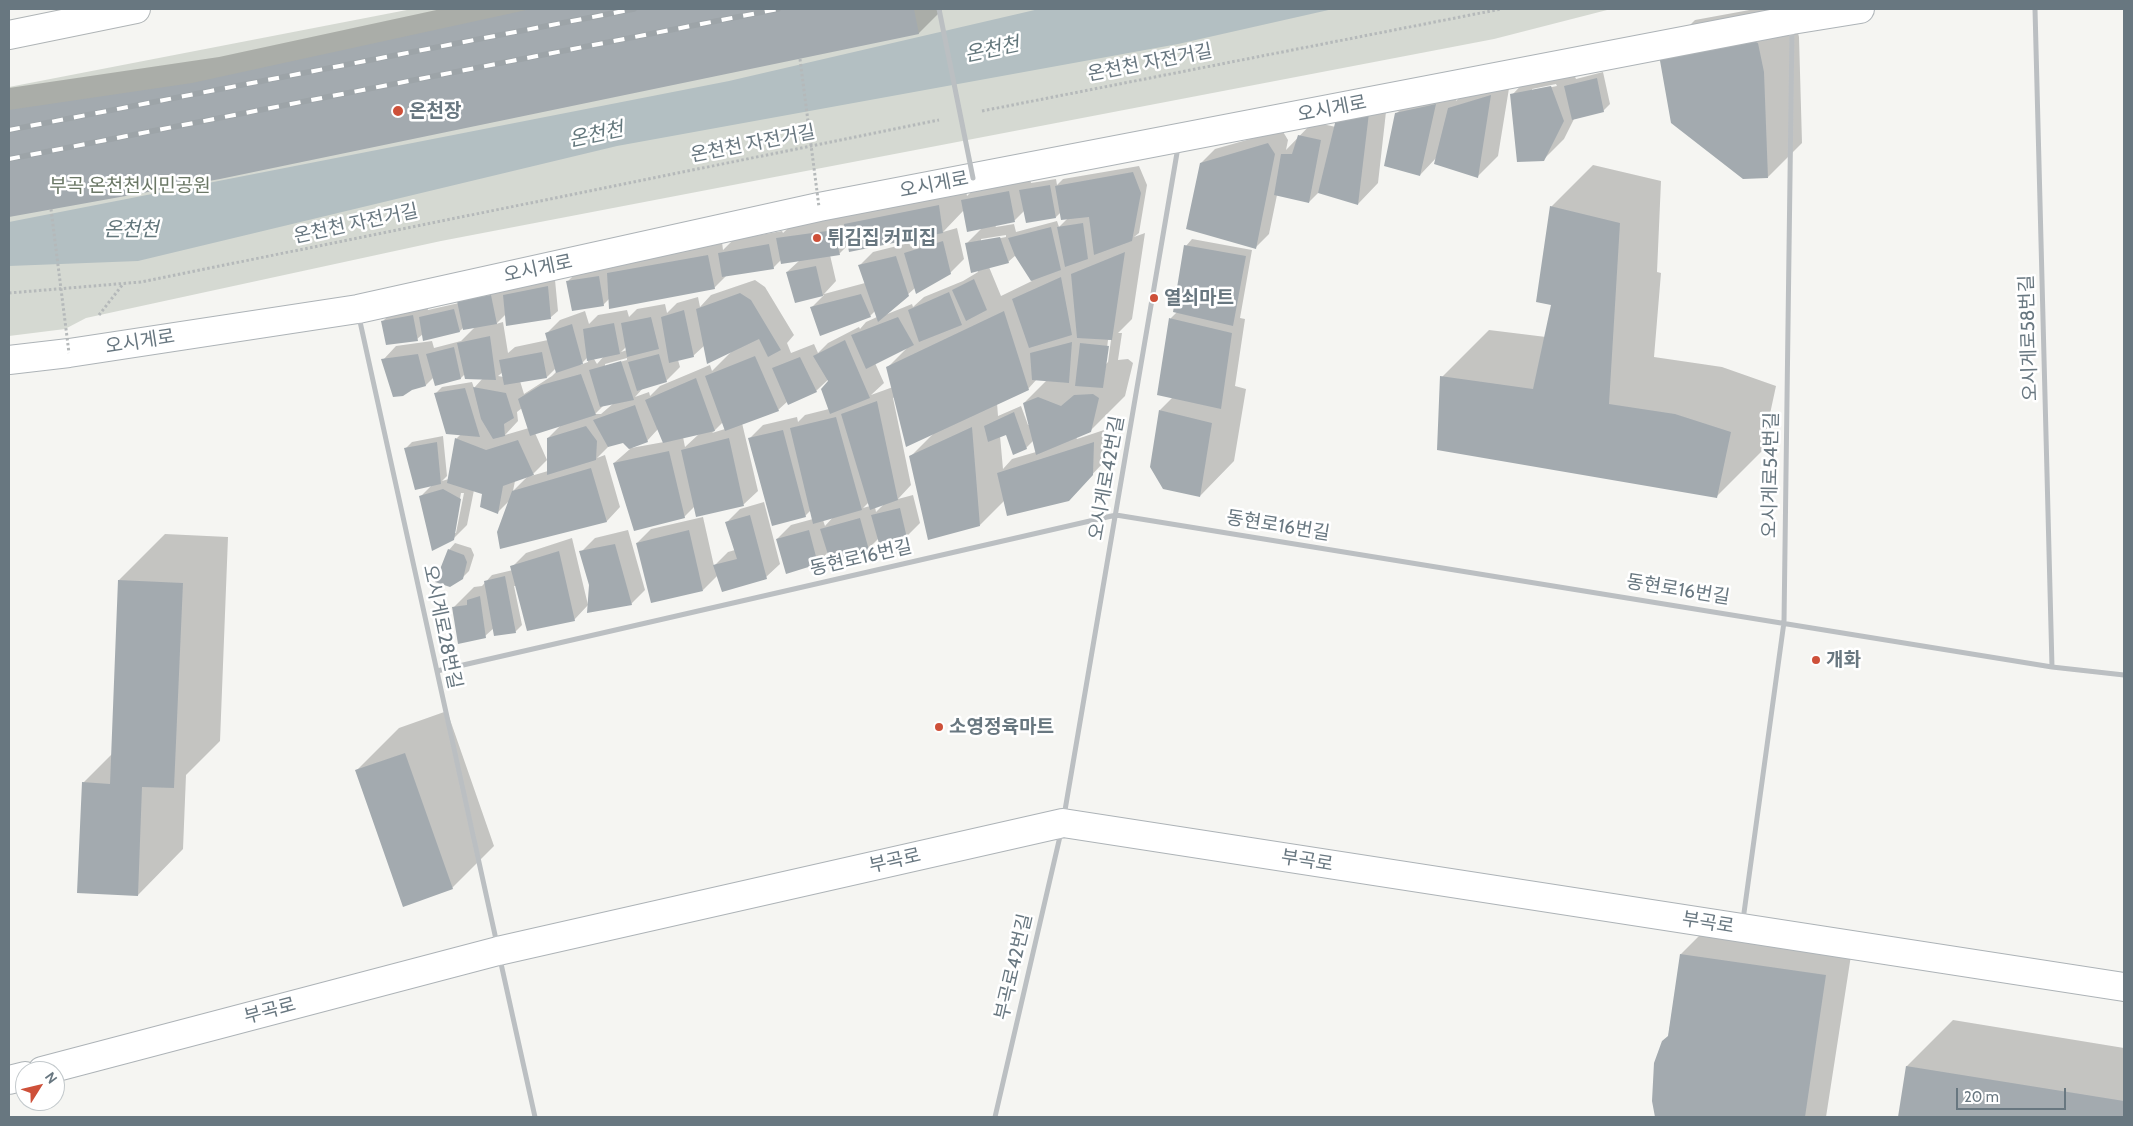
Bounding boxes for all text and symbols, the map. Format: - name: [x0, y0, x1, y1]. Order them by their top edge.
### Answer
- water label: 온천천: [963, 33, 1021, 67]
- street label: 온천천 자전거길: [1086, 40, 1214, 86]
- street label: 오시게로: [1296, 91, 1368, 127]
- place label: 온천장: [409, 100, 461, 122]
- marker: 온천장: [391, 104, 405, 118]
- water label: 온천천: [567, 118, 625, 152]
- street label: 온천천 자전거길: [689, 121, 817, 167]
- street label: 오시게로: [898, 167, 970, 203]
- park label: 부곡 온천천시민공원: [49, 175, 211, 197]
- street label: 온천천 자전거길: [292, 200, 420, 248]
- water label: 온천천: [103, 218, 159, 242]
- place label: 튀김집 커피집: [827, 227, 936, 249]
- marker: 튀김집 커피집: [811, 232, 823, 244]
- street label: 오시게로: [501, 251, 575, 287]
- street label: 오시게로58번길: [2015, 274, 2043, 402]
- place label: 열쇠마트: [1164, 287, 1234, 309]
- marker: 열쇠마트: [1148, 292, 1160, 304]
- street label: 오시게로: [104, 325, 176, 359]
- street label: 오시게로54번길: [1759, 412, 1783, 538]
- street label: 오시게로42번길: [1085, 414, 1129, 542]
- street label: 동현로16번길: [1225, 507, 1331, 545]
- street label: 동현로16번길: [808, 535, 914, 581]
- street label: 오시게로28번길: [418, 563, 466, 691]
- street label: 동현로16번길: [1625, 571, 1731, 609]
- place label: 개화: [1826, 649, 1861, 671]
- marker: 개화: [1810, 654, 1822, 666]
- place label: 소영정육마트: [949, 716, 1054, 738]
- marker: 소영정육마트: [933, 721, 945, 733]
- street label: 부곡로: [867, 844, 923, 878]
- street label: 부곡로: [1279, 846, 1335, 876]
- street label: 부곡로: [1680, 908, 1736, 938]
- street label: 부곡로42번길: [991, 912, 1037, 1022]
- street label: 부곡로: [242, 993, 298, 1029]
- north arrow: [15, 1061, 65, 1111]
- text: N: [41, 1068, 62, 1087]
- scale bar: [1958, 1078, 2068, 1110]
- text: 20 m: [1964, 1088, 1999, 1106]

